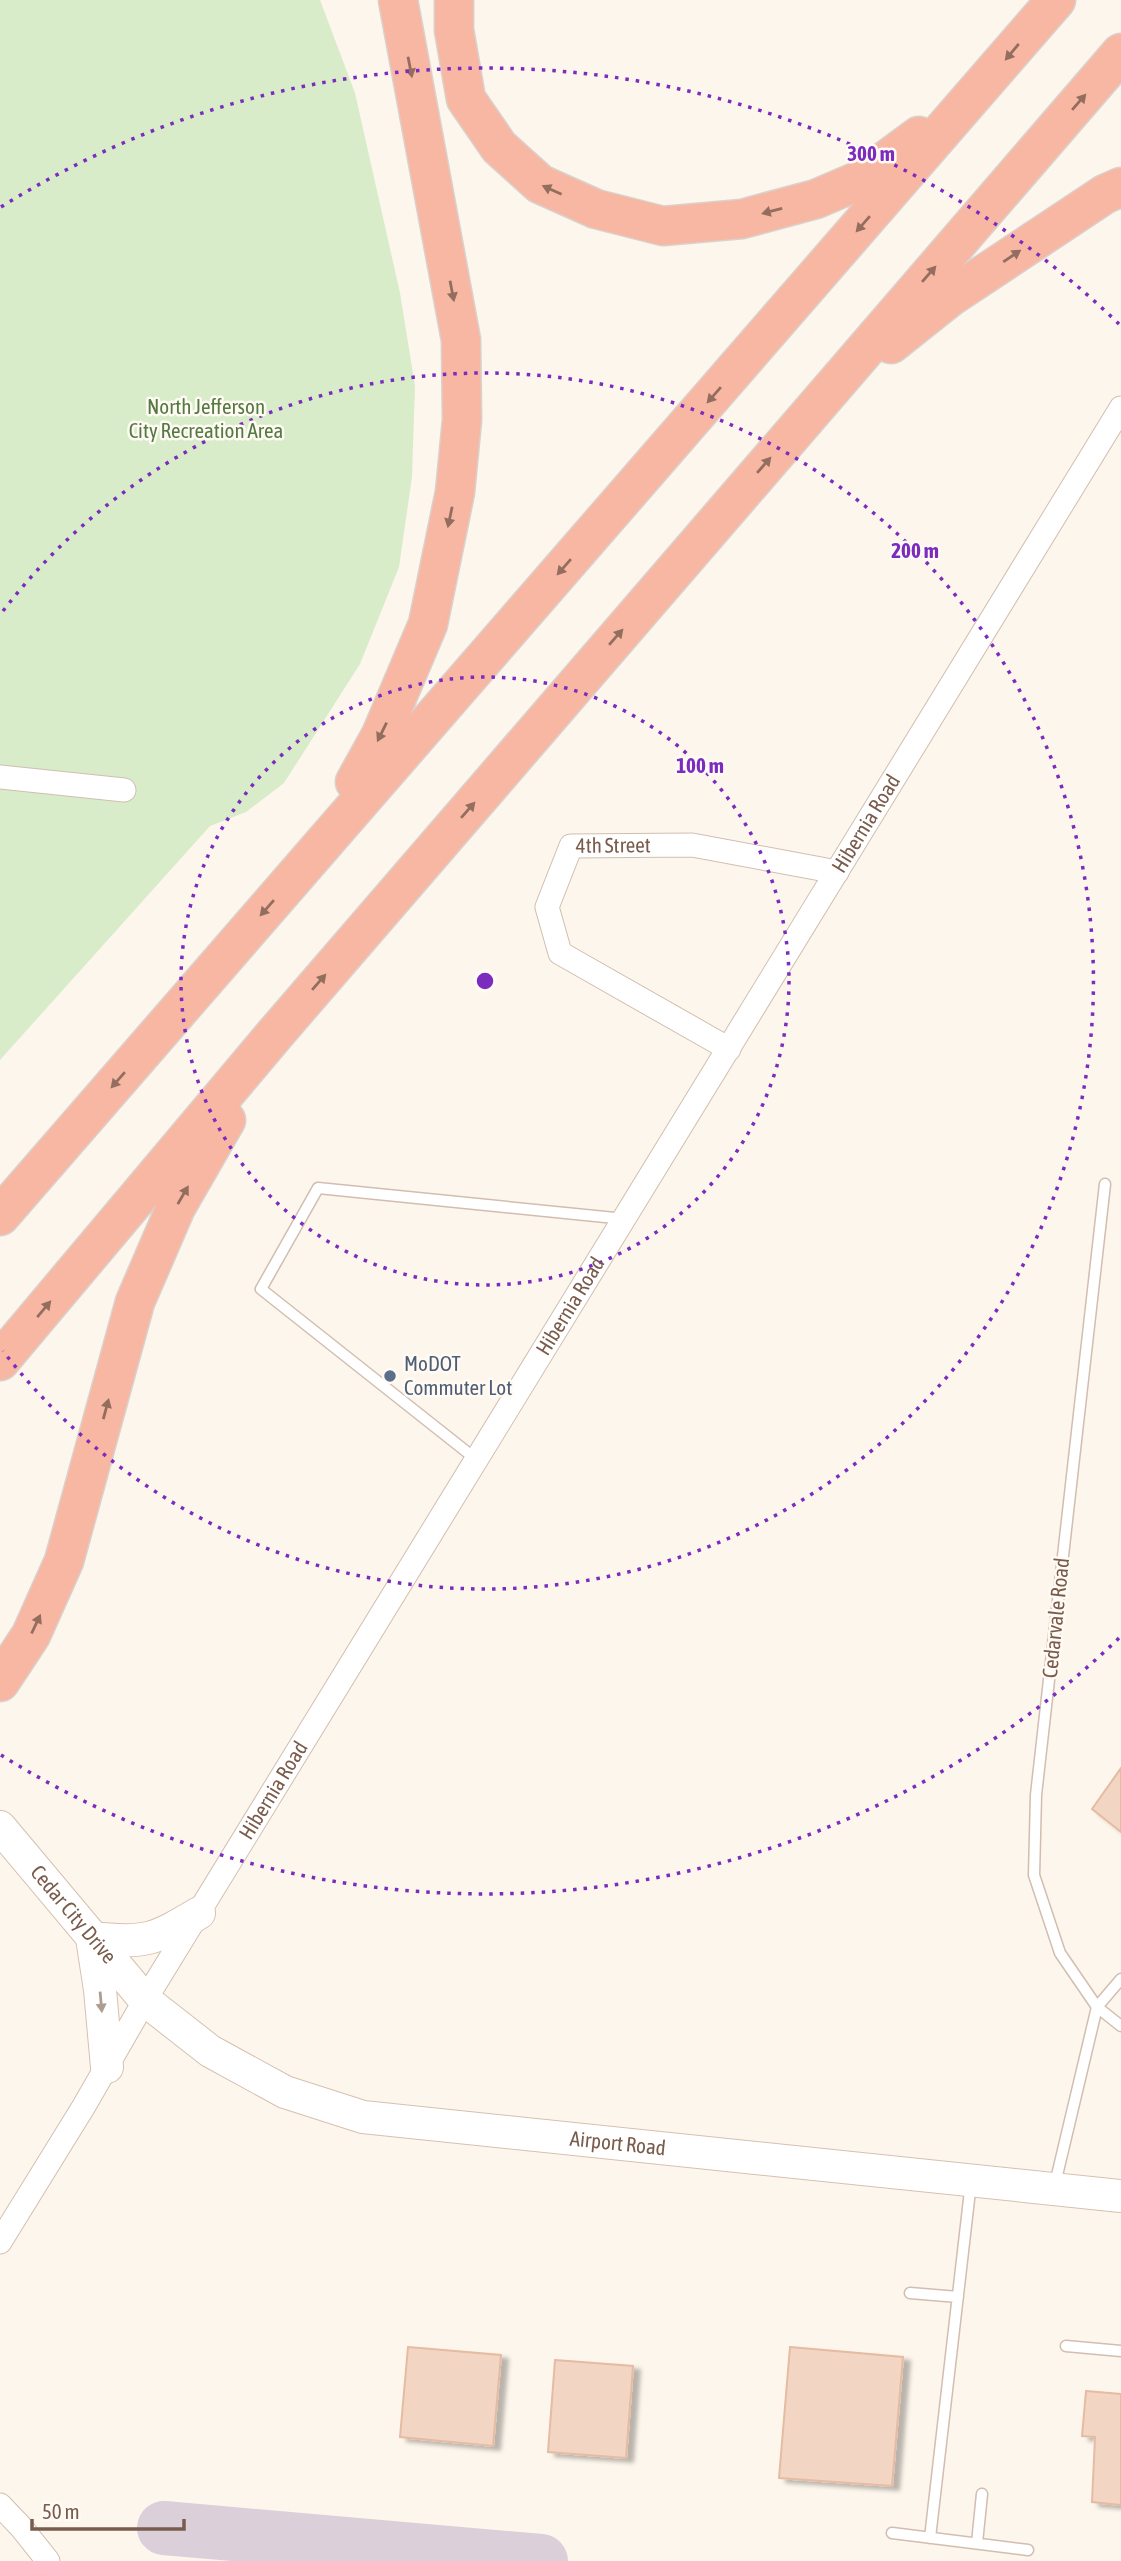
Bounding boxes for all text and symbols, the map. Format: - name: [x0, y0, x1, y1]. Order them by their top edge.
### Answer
- one-way arrow: [1004, 43, 1020, 61]
- one-way arrow: [405, 56, 416, 78]
- one-way arrow: [1070, 94, 1086, 111]
- text: 300 m: [847, 141, 895, 165]
- one-way arrow: [542, 184, 562, 195]
- one-way arrow: [761, 206, 783, 217]
- one-way arrow: [855, 215, 871, 233]
- one-way arrow: [1003, 250, 1022, 263]
- one-way arrow: [921, 265, 937, 282]
- one-way arrow: [447, 280, 458, 302]
- one-way arrow: [706, 387, 722, 404]
- park label: North Jefferson City Recreation Area: [129, 394, 283, 442]
- one-way arrow: [756, 456, 771, 473]
- one-way arrow: [444, 506, 455, 528]
- text: 200 m: [891, 538, 939, 562]
- one-way arrow: [556, 558, 572, 576]
- one-way arrow: [608, 628, 624, 646]
- one-way arrow: [376, 722, 387, 742]
- text: 100 m: [676, 753, 724, 777]
- street label: Hibernia Road: [826, 770, 904, 877]
- one-way arrow: [460, 801, 475, 818]
- street label: 4th Street: [576, 832, 651, 857]
- one-way arrow: [259, 899, 275, 917]
- centre of rings: [473, 969, 497, 993]
- one-way arrow: [311, 973, 327, 991]
- one-way arrow: [111, 1071, 126, 1088]
- one-way arrow: [177, 1186, 189, 1205]
- street label: Hibernia Road: [530, 1252, 609, 1359]
- one-way arrow: [36, 1300, 52, 1318]
- place label: MoDOT Commuter Lot: [404, 1351, 512, 1399]
- marker: MoDOT Commuter Lot: [382, 1368, 398, 1384]
- one-way arrow: [101, 1397, 112, 1419]
- street label: Cedarvale Road: [1037, 1557, 1073, 1679]
- one-way arrow: [30, 1614, 42, 1634]
- street label: Hibernia Road: [234, 1736, 312, 1843]
- street label: Cedar City Drive: [26, 1860, 122, 1968]
- one-way arrow: [96, 1991, 107, 2013]
- street label: Airport Road: [569, 2126, 667, 2159]
- scale bar: [32, 2488, 184, 2532]
- text: 50 m: [42, 2499, 80, 2523]

